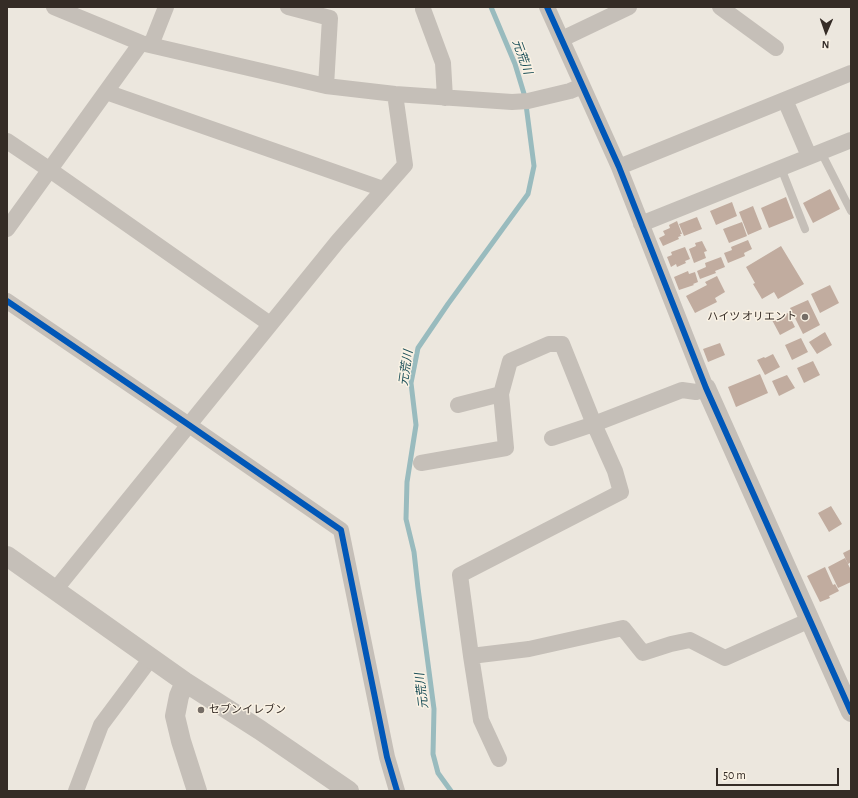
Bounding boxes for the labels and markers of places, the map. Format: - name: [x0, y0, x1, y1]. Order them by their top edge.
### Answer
- place label: ハイツ オリエント: [707, 310, 797, 324]
- marker: ハイツ オリエント: [800, 312, 810, 322]
- place label: セブンイレブン: [209, 703, 286, 717]
- marker: セブンイレブン: [196, 705, 206, 715]

